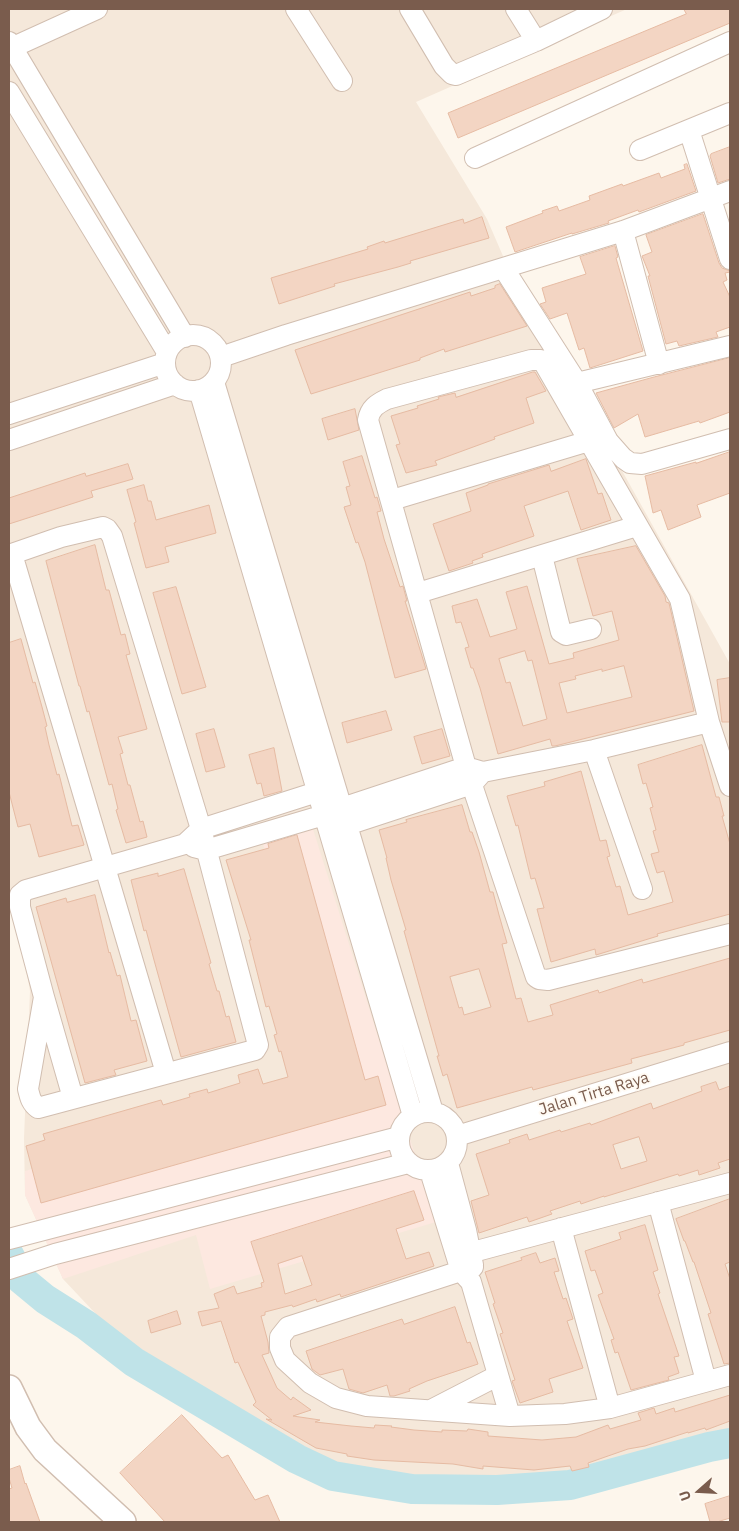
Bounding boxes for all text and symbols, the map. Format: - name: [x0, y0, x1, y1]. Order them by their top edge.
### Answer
- street label: Jalan Tirta Raya: [537, 1068, 651, 1120]
- north arrow: [674, 1466, 724, 1516]
- text: U: [675, 1488, 695, 1503]

